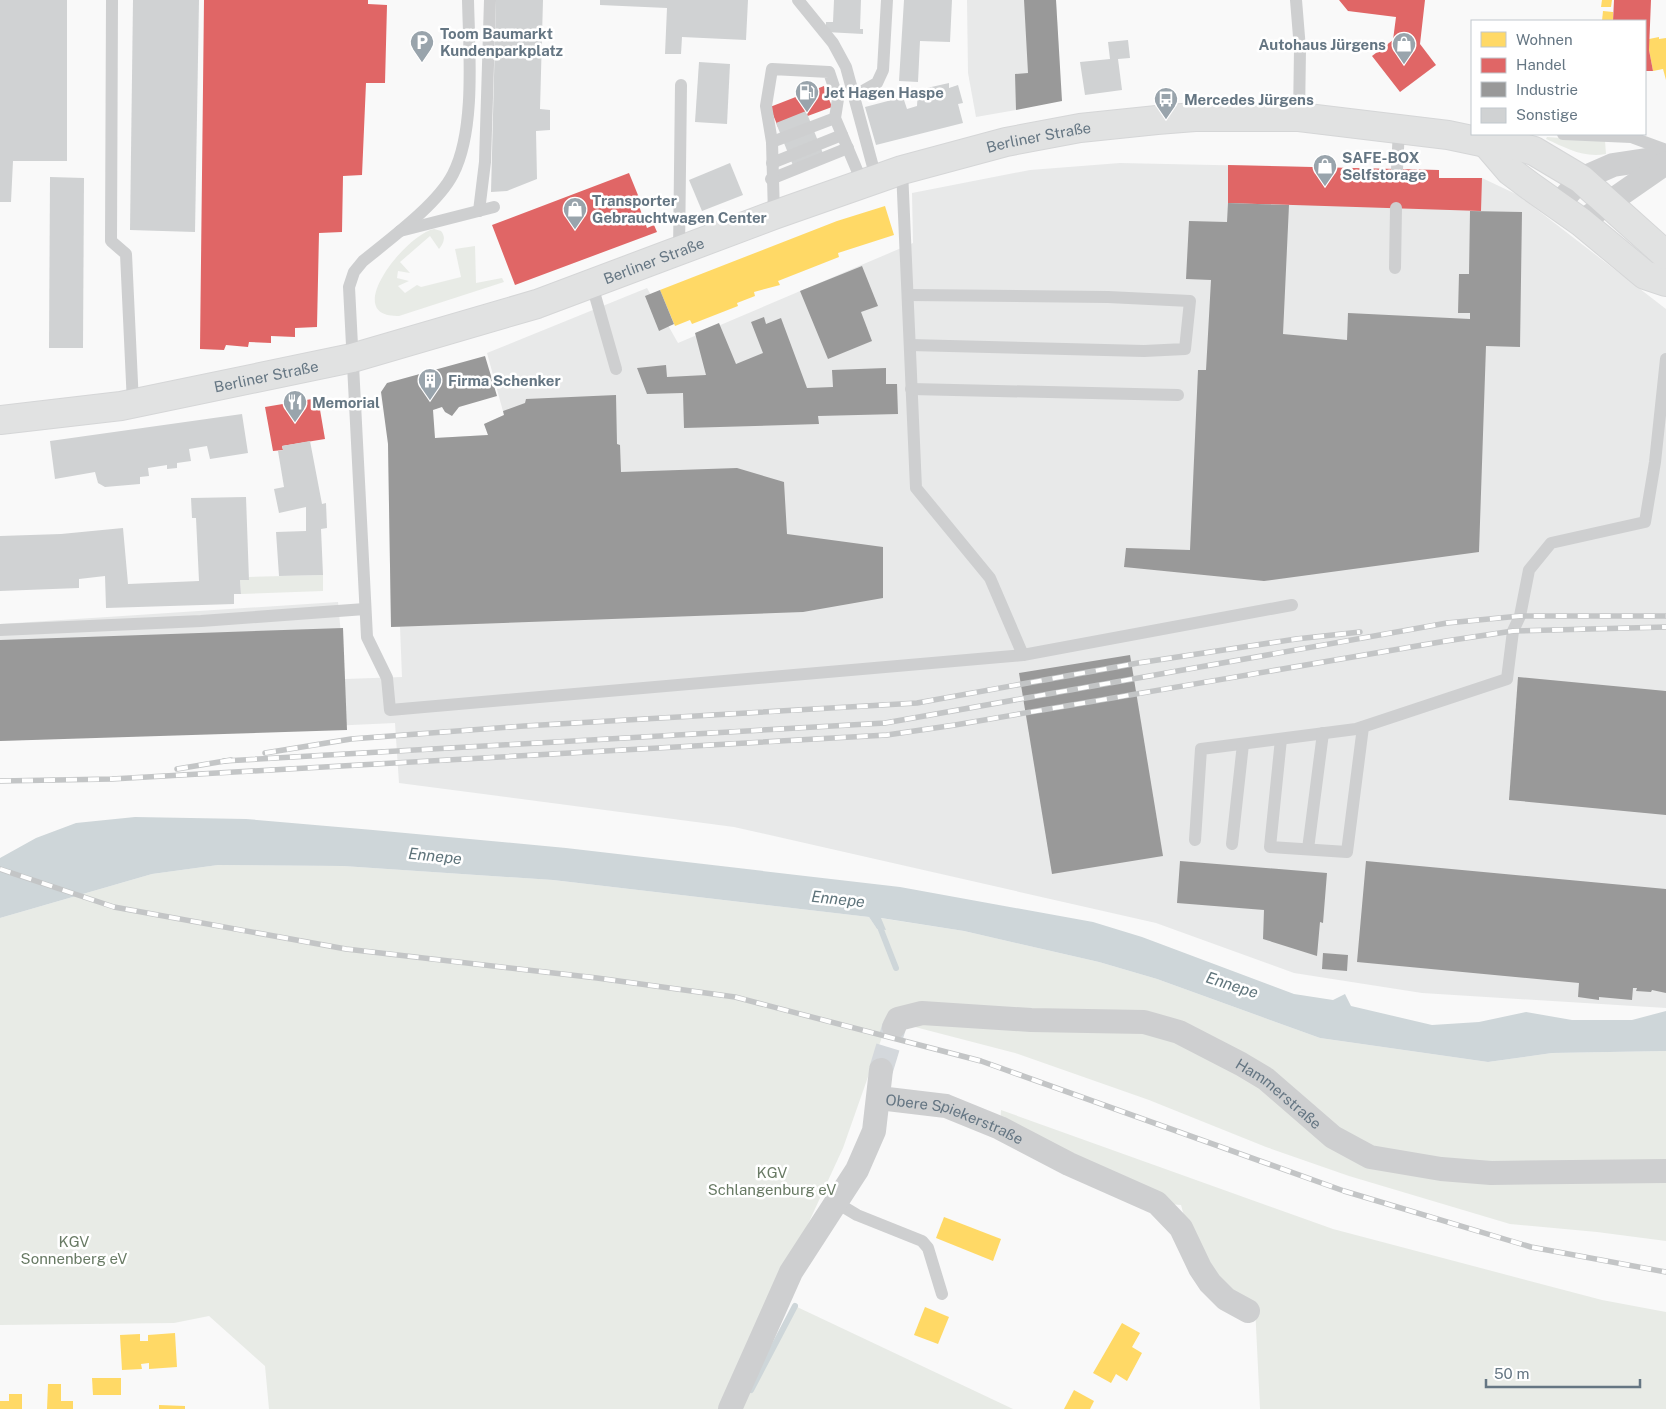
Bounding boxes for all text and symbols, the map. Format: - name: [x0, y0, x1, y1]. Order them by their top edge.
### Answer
- legend: [1471, 20, 1646, 135]
- place label: Toom Baumarkt Kundenparkplatz: [440, 25, 563, 59]
- parking icon: Toom Baumarkt Kundenparkplatz: [409, 29, 435, 63]
- shop icon: Autohaus Jürgens: [1391, 31, 1417, 65]
- text: Wohnen: [1516, 31, 1573, 48]
- place label: Autohaus Jürgens: [1259, 36, 1386, 53]
- text: Handel: [1516, 56, 1566, 73]
- fuel station icon: Jet Hagen Haspe: [794, 79, 820, 113]
- text: Industrie: [1516, 81, 1578, 98]
- place label: Jet Hagen Haspe: [824, 84, 944, 101]
- bus stop icon: Mercedes Jürgens: [1153, 86, 1179, 120]
- place label: Mercedes Jürgens: [1184, 91, 1314, 108]
- text: Sonstige: [1516, 106, 1578, 123]
- street label: Berliner Straße: [984, 118, 1092, 155]
- place label: SAFE-BOX Selfstorage: [1342, 149, 1426, 183]
- shop icon: SAFE-BOX Selfstorage: [1312, 153, 1338, 187]
- place label: Transporter Gebrauchtwagen Center: [592, 192, 767, 226]
- shop icon: Transporter Gebrauchtwagen Center: [562, 196, 588, 230]
- street label: Berliner Straße: [601, 234, 706, 287]
- street label: Berliner Straße: [212, 357, 320, 395]
- building icon: Firma Schenker: [417, 367, 443, 401]
- place label: Firma Schenker: [448, 372, 561, 389]
- restaurant icon: Memorial: [282, 389, 308, 423]
- place label: Memorial: [312, 394, 380, 411]
- water label: Ennepe: [407, 844, 463, 868]
- water label: Ennepe: [810, 887, 866, 911]
- water label: Ennepe: [1203, 968, 1261, 1002]
- street label: Hammerstraße: [1233, 1054, 1325, 1132]
- street label: Obere Spiekerstraße: [885, 1090, 1026, 1147]
- park label: KGV Schlangenburg eV: [708, 1164, 836, 1198]
- park label: KGV Sonnenberg eV: [21, 1233, 127, 1267]
- scale bar: [1486, 1356, 1640, 1388]
- text: 50 m: [1494, 1365, 1529, 1382]

